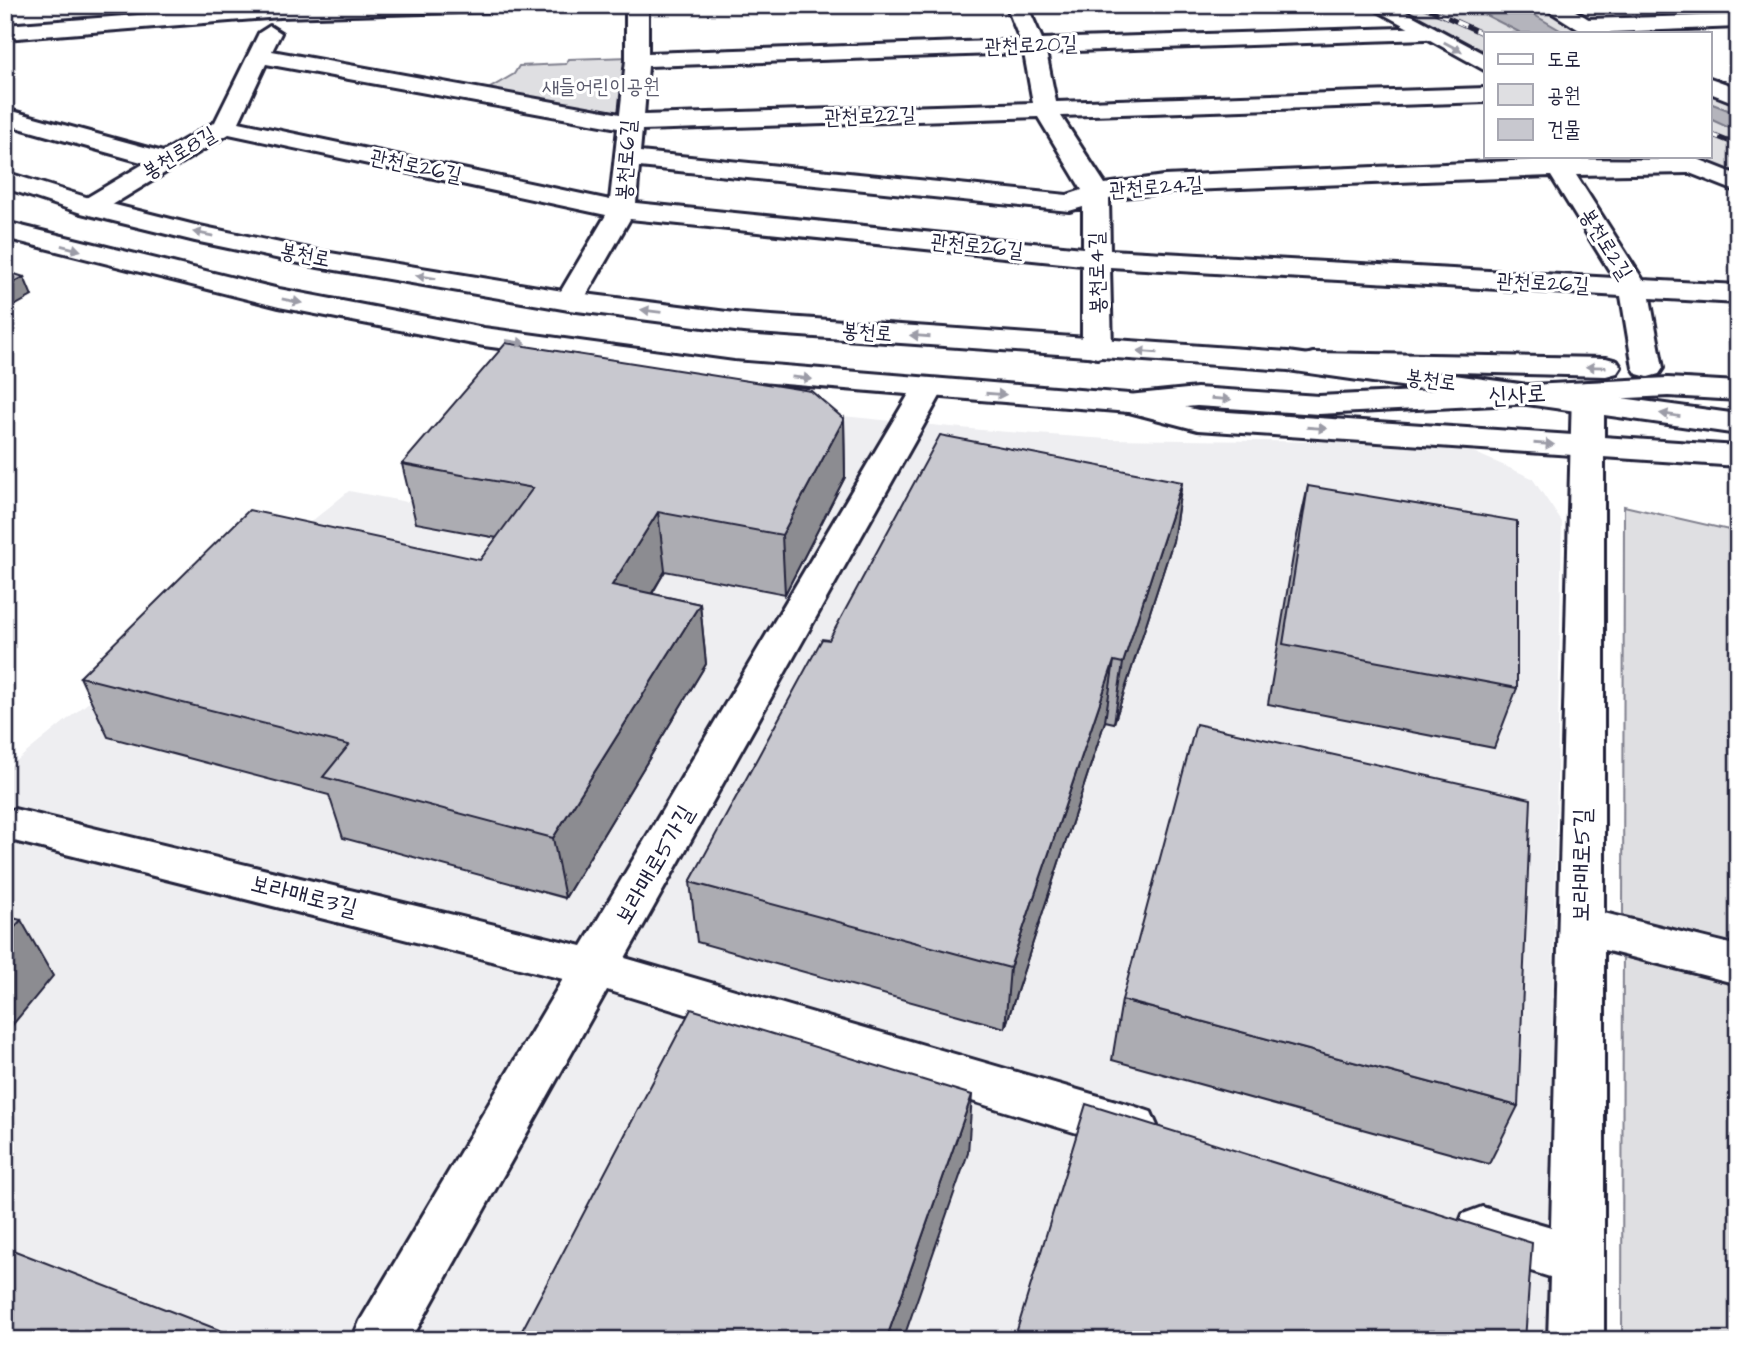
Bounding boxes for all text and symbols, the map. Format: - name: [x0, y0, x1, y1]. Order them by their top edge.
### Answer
- street label: 관천로20길: [984, 29, 1078, 61]
- legend: [1484, 32, 1712, 158]
- one-way arrow: [1443, 41, 1462, 53]
- text: 도로: [1547, 45, 1581, 74]
- park label: 새들어린이공원: [542, 72, 660, 101]
- text: 공원: [1547, 81, 1581, 110]
- street label: 관천로22길: [824, 100, 916, 132]
- text: 건물: [1547, 115, 1581, 144]
- street label: 봉천로6길: [609, 119, 643, 201]
- street label: 봉천로8길: [137, 120, 221, 186]
- street label: 관천로26길: [368, 142, 464, 190]
- street label: 관천로24길: [1108, 169, 1204, 205]
- street label: 봉천로2길: [1573, 203, 1639, 286]
- street label: 관천로26길: [929, 227, 1025, 265]
- one-way arrow: [192, 229, 214, 240]
- street label: 봉천로4길: [1082, 232, 1112, 314]
- street label: 봉천로: [277, 236, 333, 274]
- one-way arrow: [61, 243, 82, 253]
- street label: 관천로26길: [1496, 266, 1590, 300]
- one-way arrow: [415, 271, 437, 282]
- one-way arrow: [281, 295, 303, 306]
- one-way arrow: [640, 305, 662, 316]
- street label: 봉천로: [840, 315, 894, 349]
- one-way arrow: [909, 331, 931, 342]
- one-way arrow: [505, 337, 527, 348]
- one-way arrow: [1136, 346, 1158, 357]
- one-way arrow: [1585, 361, 1607, 373]
- street label: 봉천로: [1404, 362, 1458, 398]
- one-way arrow: [791, 372, 813, 383]
- street label: 신사로: [1487, 377, 1547, 413]
- one-way arrow: [986, 389, 1008, 400]
- one-way arrow: [1211, 394, 1233, 405]
- one-way arrow: [1659, 409, 1681, 420]
- one-way arrow: [1307, 423, 1329, 434]
- one-way arrow: [1533, 439, 1555, 450]
- street label: 보라매로5가길: [607, 799, 703, 931]
- street label: 보라매로5길: [1564, 808, 1600, 922]
- street label: 보라매로3길: [247, 866, 361, 926]

